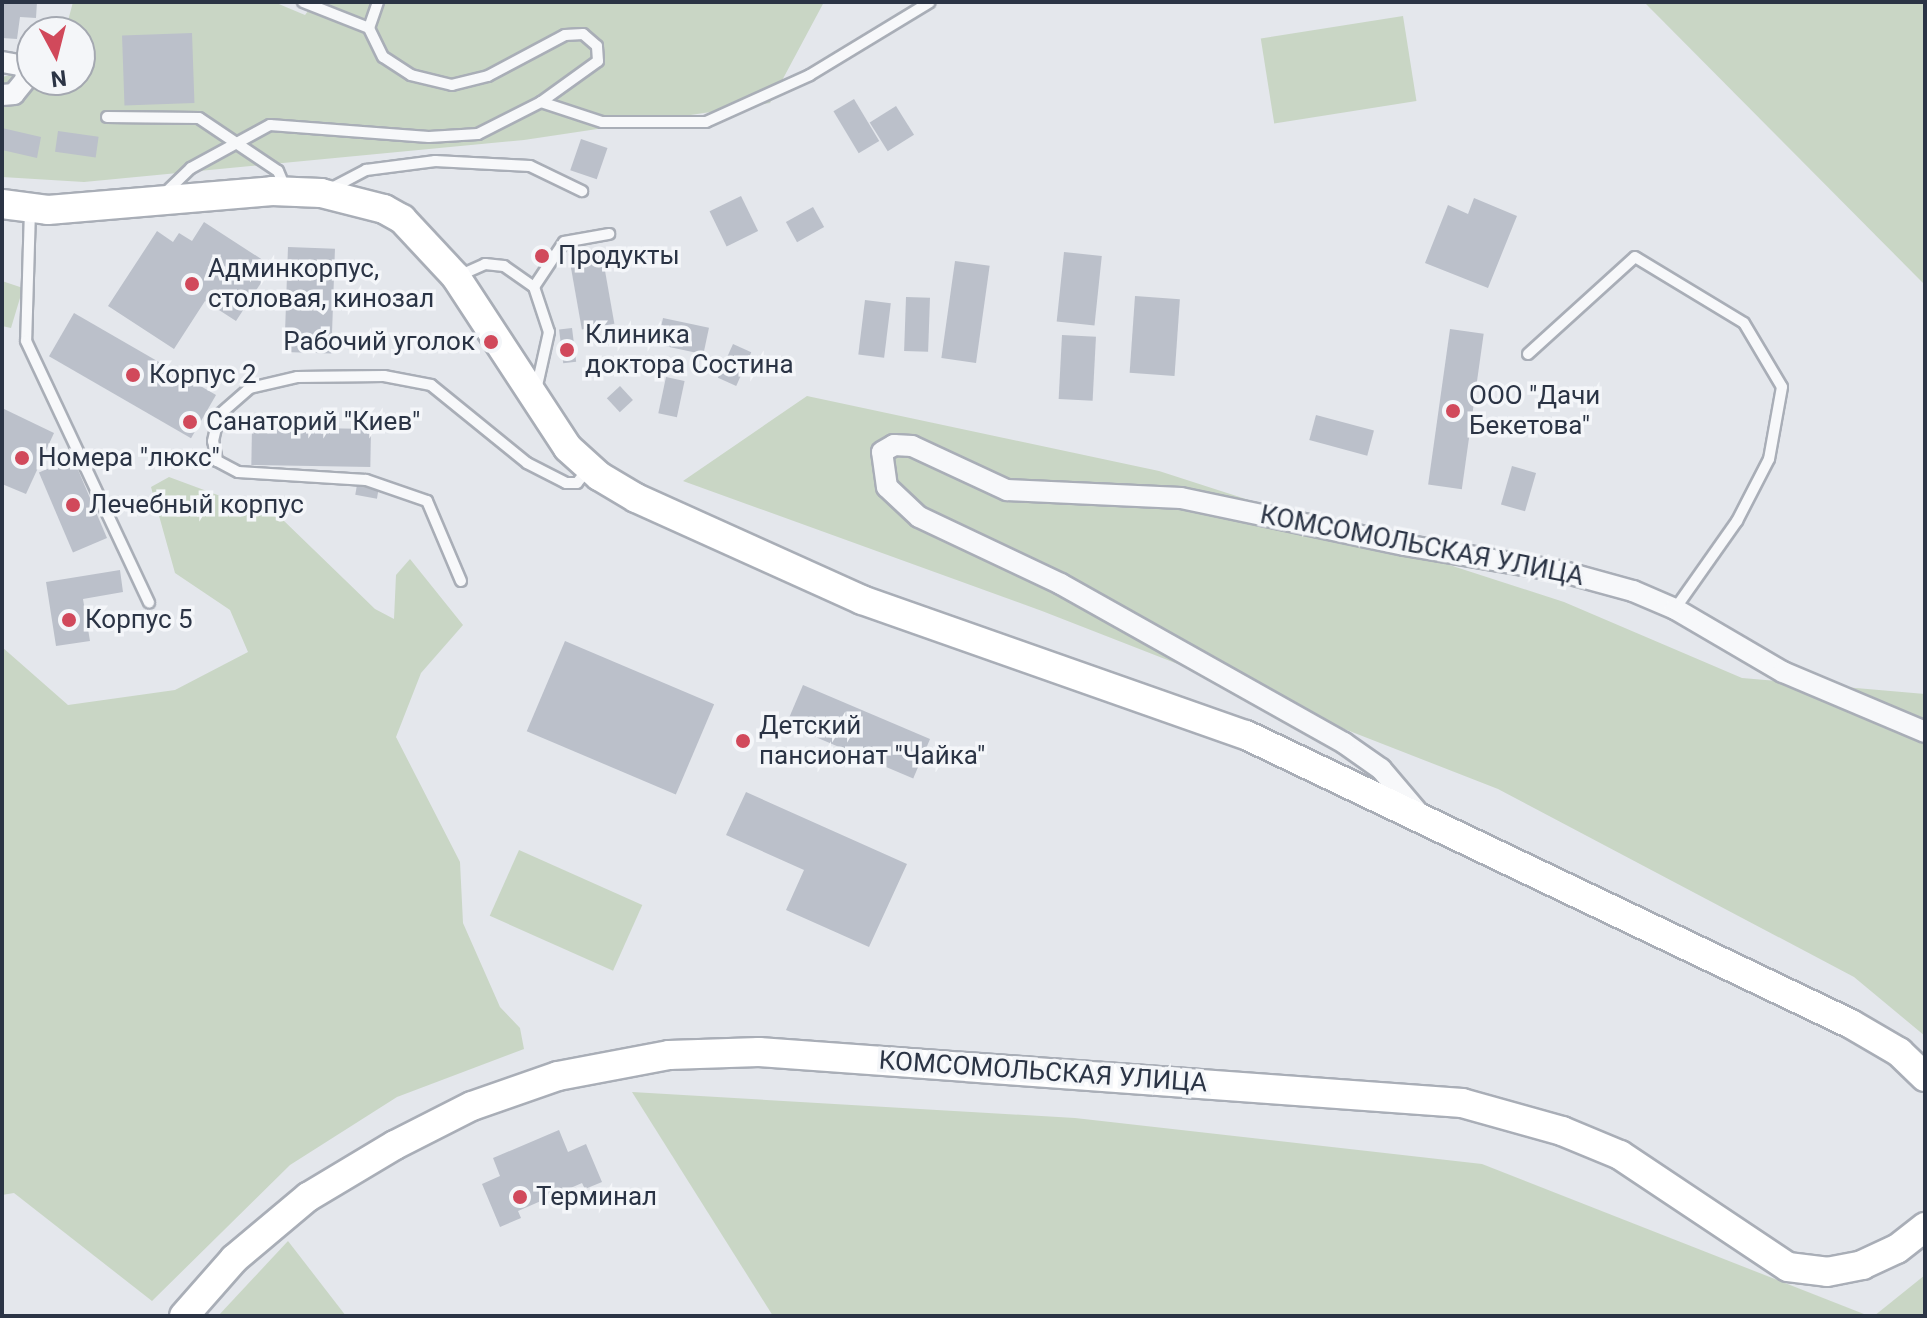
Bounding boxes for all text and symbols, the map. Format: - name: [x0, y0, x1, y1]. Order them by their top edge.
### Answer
- north arrow: [16, 16, 96, 96]
- text: N: [50, 65, 68, 92]
- place label: Продукты: [558, 240, 680, 272]
- marker: Продукты: [533, 247, 551, 265]
- place label: Админкорпус, столовая, кинозал: [208, 253, 434, 314]
- marker: Админкорпус, столовая, кинозал: [183, 275, 201, 293]
- place label: Клиника доктора Состина: [585, 319, 794, 380]
- place label: Рабочий уголок: [283, 326, 475, 358]
- marker: Рабочий уголок: [482, 333, 500, 351]
- marker: Клиника доктора Состина: [556, 339, 578, 361]
- place label: Корпус 2: [149, 359, 257, 391]
- marker: Корпус 2: [124, 366, 142, 384]
- place label: ООО "Дачи Бекетова": [1469, 380, 1600, 442]
- marker: ООО "Дачи Бекетова": [1444, 402, 1462, 420]
- place label: Санаторий "Киев": [206, 406, 420, 438]
- marker: Санаторий "Киев": [181, 413, 199, 431]
- place label: Номера "люкс": [38, 442, 220, 474]
- marker: Номера "люкс": [13, 449, 31, 467]
- place label: Лечебный корпус: [89, 489, 304, 521]
- marker: Лечебный корпус: [64, 496, 82, 514]
- street label: КОМСОМОЛЬСКАЯ УЛИЦА: [1258, 499, 1586, 593]
- place label: Корпус 5: [85, 604, 193, 636]
- marker: Корпус 5: [60, 611, 78, 629]
- place label: Детский пансионат "Чайка": [759, 710, 985, 772]
- marker: Детский пансионат "Чайка": [734, 732, 752, 750]
- street label: КОМСОМОЛЬСКАЯ УЛИЦА: [878, 1045, 1208, 1099]
- place label: Терминал: [536, 1181, 657, 1213]
- marker: Терминал: [511, 1188, 529, 1206]

